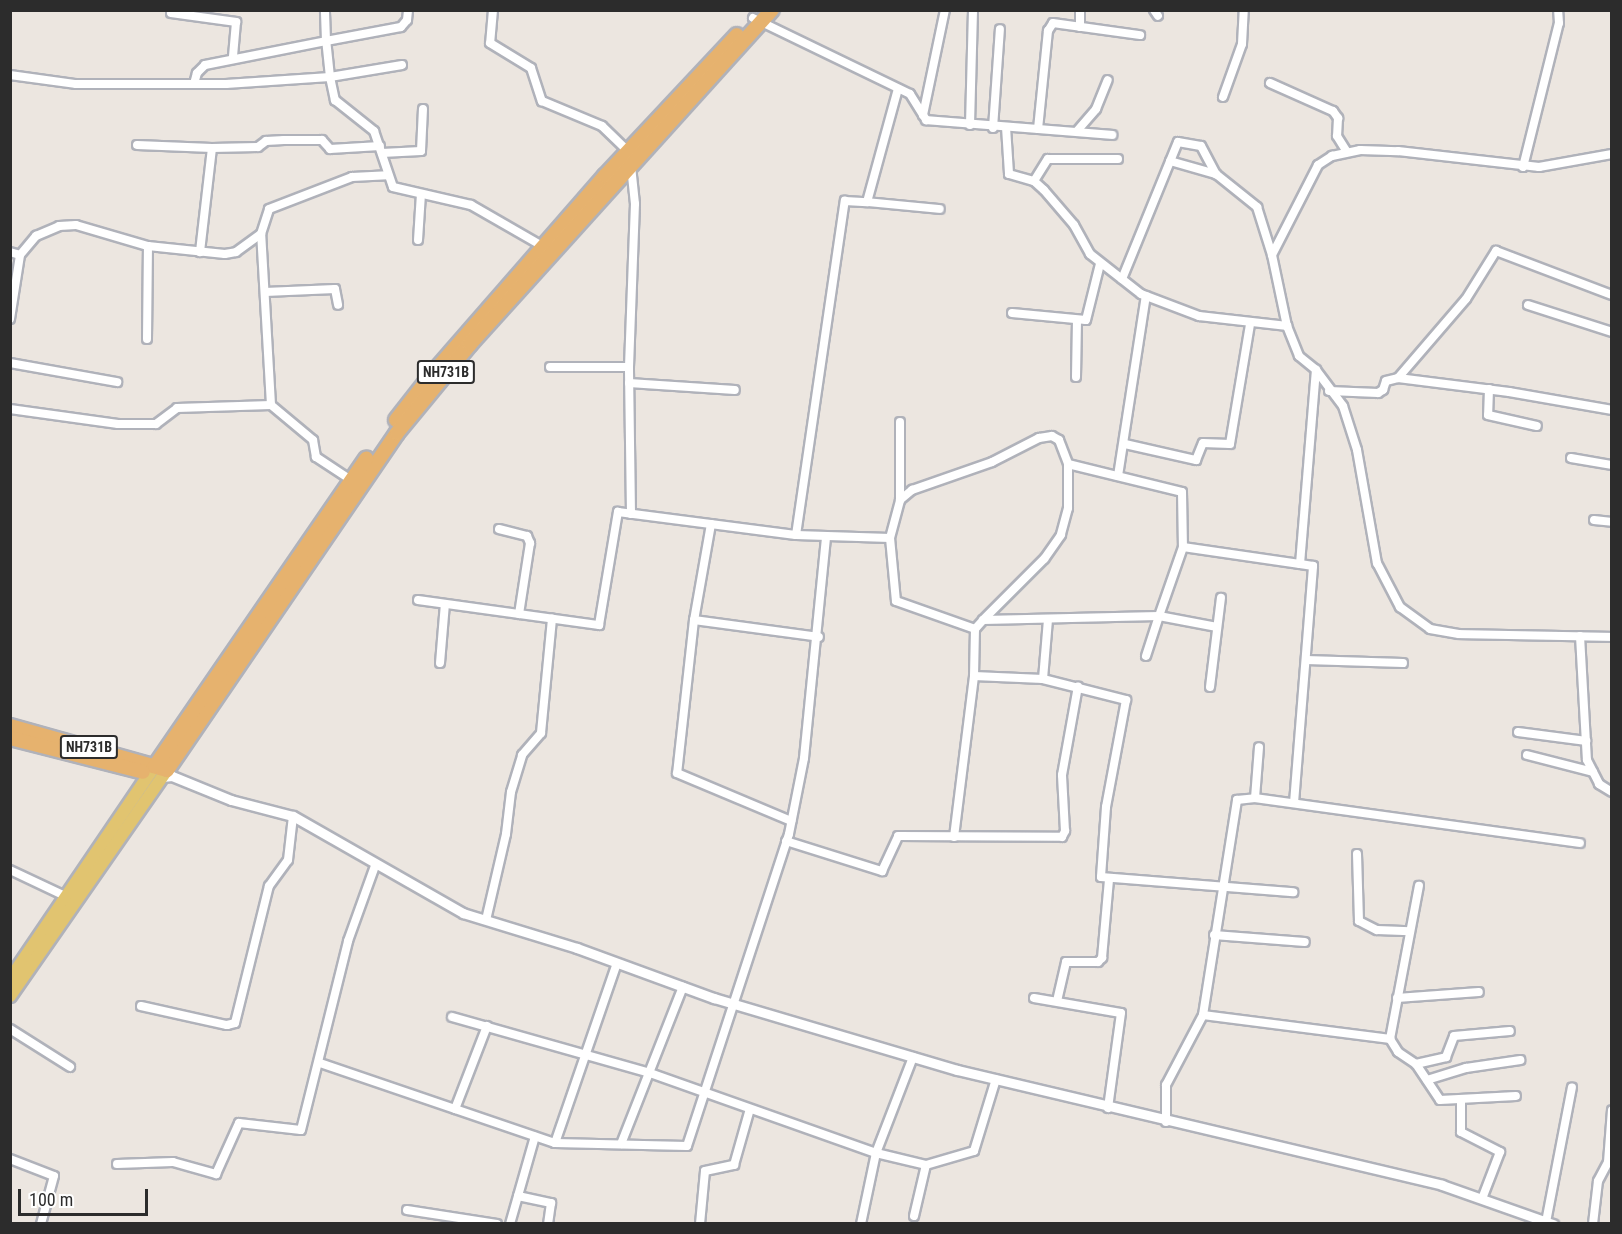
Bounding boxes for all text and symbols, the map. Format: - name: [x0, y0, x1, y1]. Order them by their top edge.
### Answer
- road number: NH731B: [416, 361, 476, 383]
- road number: NH731B: [59, 736, 119, 758]
- scale bar: [21, 1177, 152, 1215]
- text: 100 m: [29, 1189, 73, 1210]

